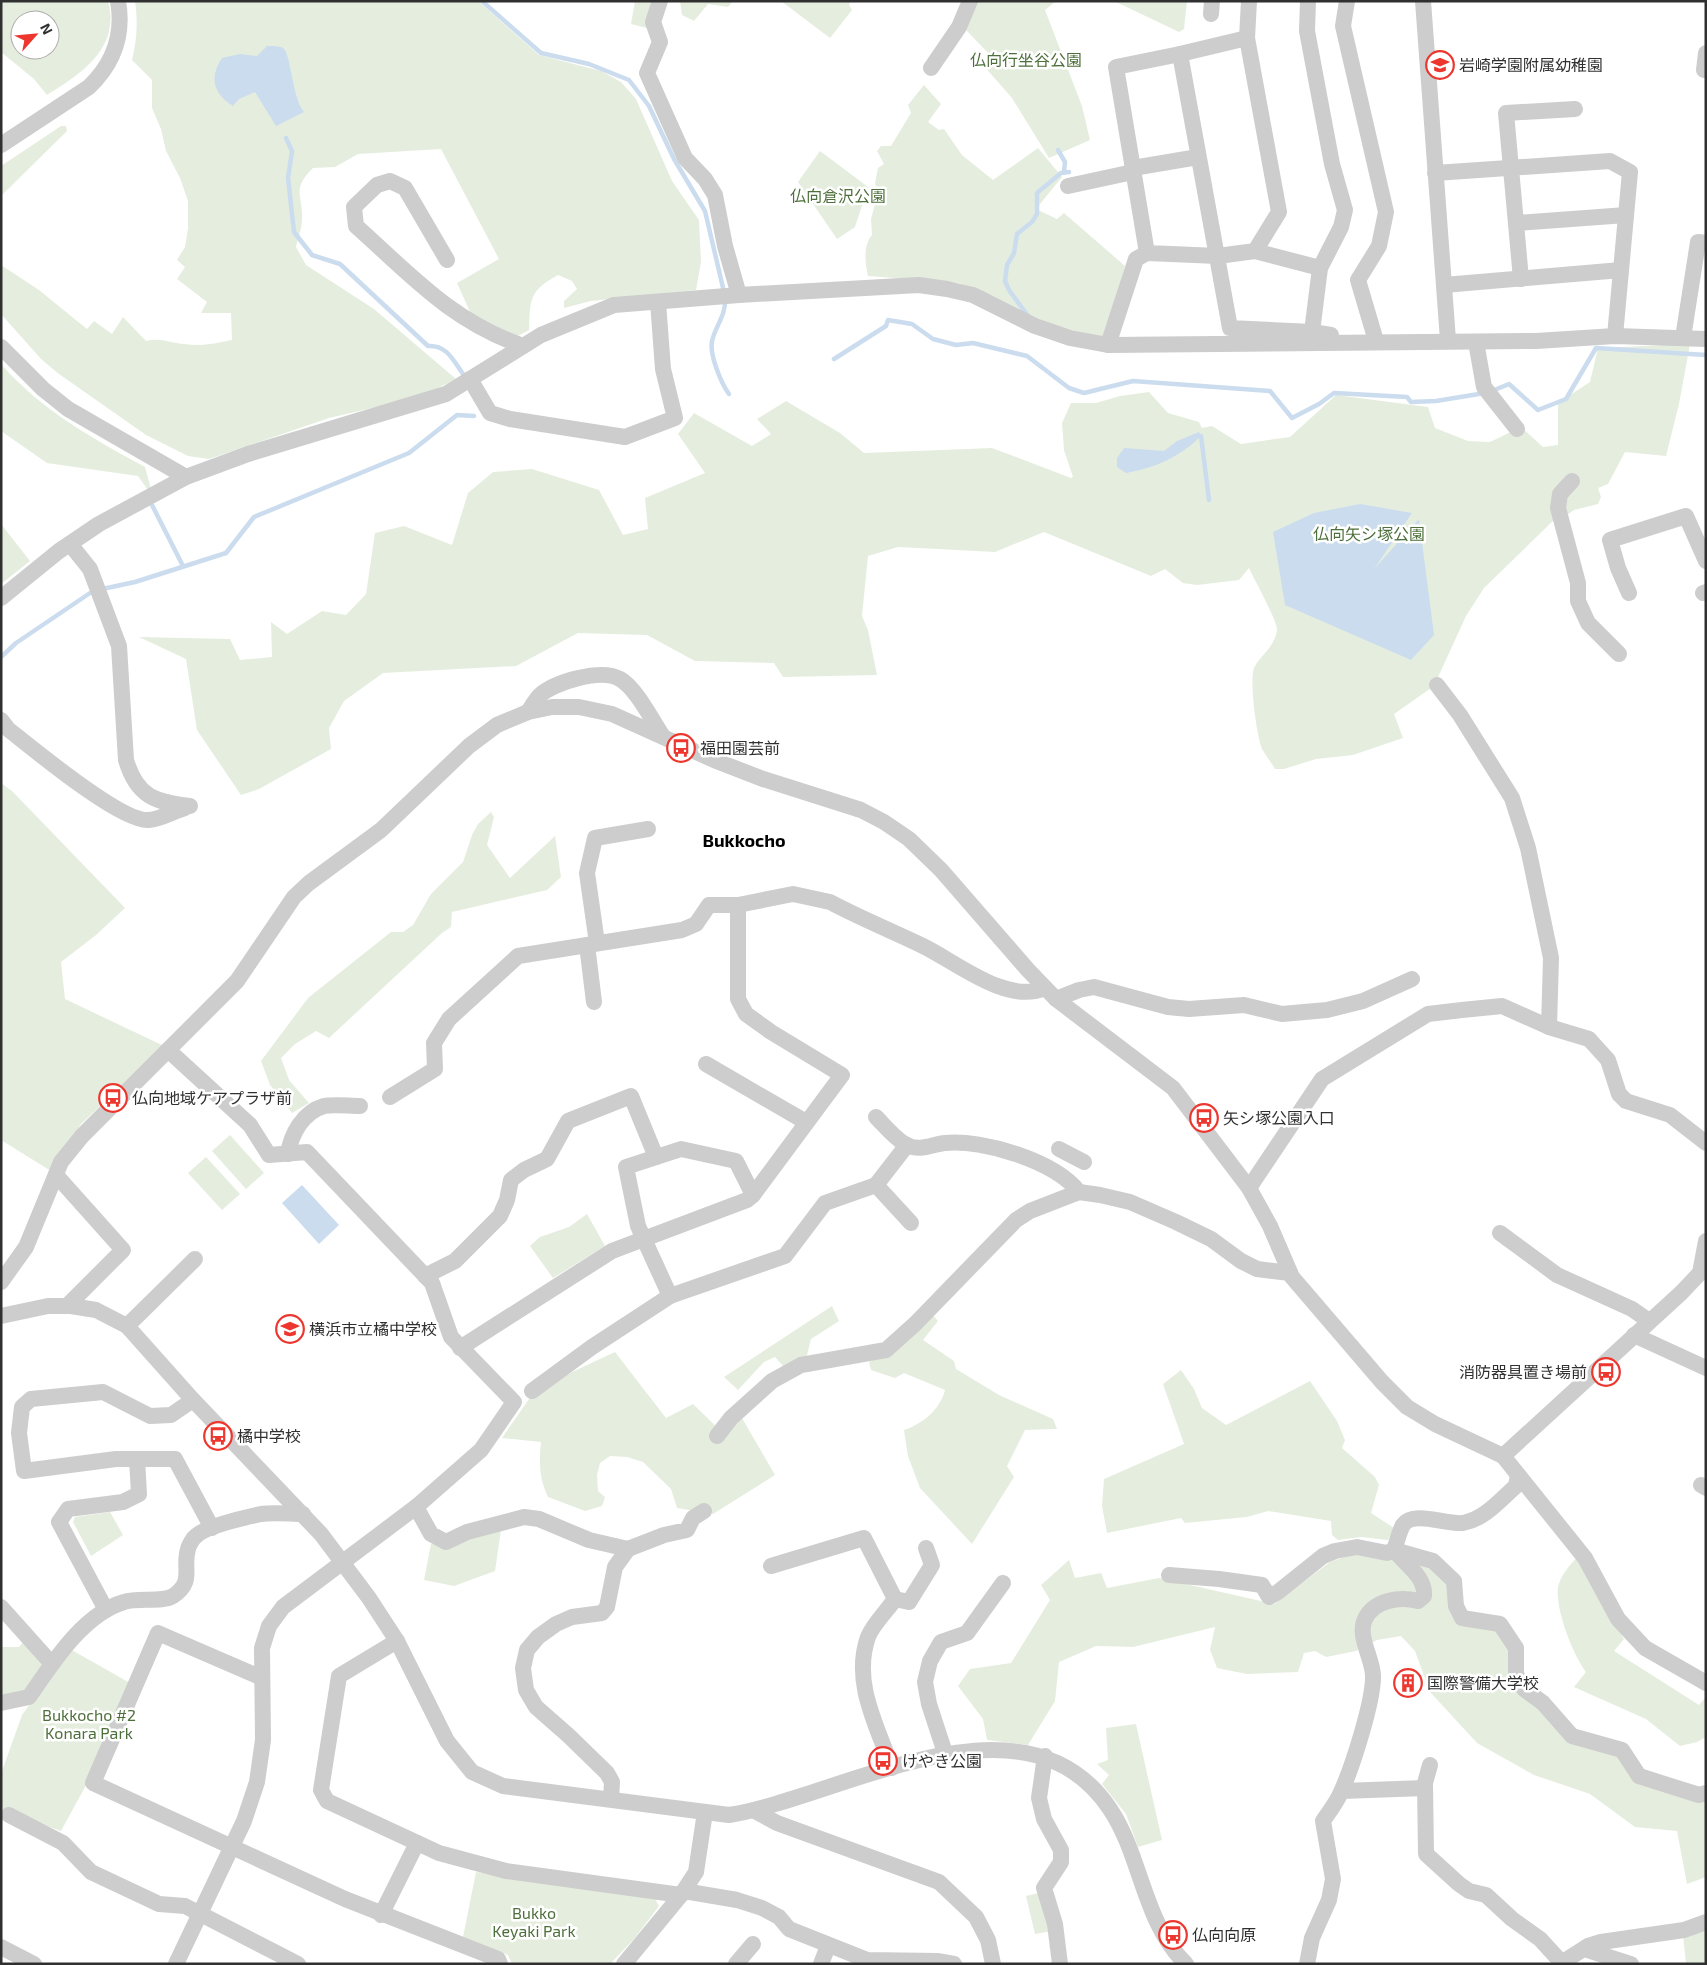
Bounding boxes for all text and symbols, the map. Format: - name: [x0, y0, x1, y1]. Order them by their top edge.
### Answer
- north arrow: [10, 10, 60, 60]
- text: N: [37, 21, 57, 37]
- park label: 仏向行坐谷公園: [970, 50, 1082, 69]
- school or university icon: 岩崎学園附属幼稚園: [1425, 50, 1455, 80]
- place label: 岩崎学園附属幼稚園: [1459, 55, 1603, 74]
- park label: 仏向倉沢公園: [790, 186, 886, 205]
- park label: 仏向矢シ塚公園: [1313, 524, 1425, 543]
- bus stop icon: 福田園芸前: [666, 733, 696, 763]
- place label: 福田園芸前: [700, 738, 780, 757]
- district label: Bukkocho: [702, 829, 786, 851]
- bus stop icon: 仏向地域ケアプラザ前: [98, 1083, 128, 1113]
- place label: 仏向地域ケアプラザ前: [132, 1088, 292, 1107]
- bus stop icon: 矢シ塚公園入口: [1189, 1103, 1219, 1133]
- place label: 矢シ塚公園入口: [1223, 1108, 1335, 1127]
- school or university icon: 横浜市立橘中学校: [275, 1314, 305, 1344]
- place label: 横浜市立橘中学校: [309, 1319, 437, 1338]
- bus stop icon: 消防器具置き場前: [1591, 1357, 1621, 1387]
- place label: 消防器具置き場前: [1459, 1362, 1587, 1381]
- bus stop icon: 橘中学校: [203, 1421, 233, 1451]
- place label: 橘中学校: [237, 1426, 301, 1445]
- building icon: 国際警備大学校: [1393, 1668, 1423, 1698]
- place label: 国際警備大学校: [1427, 1673, 1539, 1692]
- park label: Bukkocho #2 Konara Park: [42, 1705, 136, 1742]
- bus stop icon: けやき公園: [868, 1746, 898, 1776]
- place label: けやき公園: [902, 1751, 982, 1770]
- park label: Bukko Keyaki Park: [492, 1903, 576, 1940]
- bus stop icon: 仏向向原: [1158, 1920, 1188, 1950]
- place label: 仏向向原: [1192, 1925, 1256, 1944]

